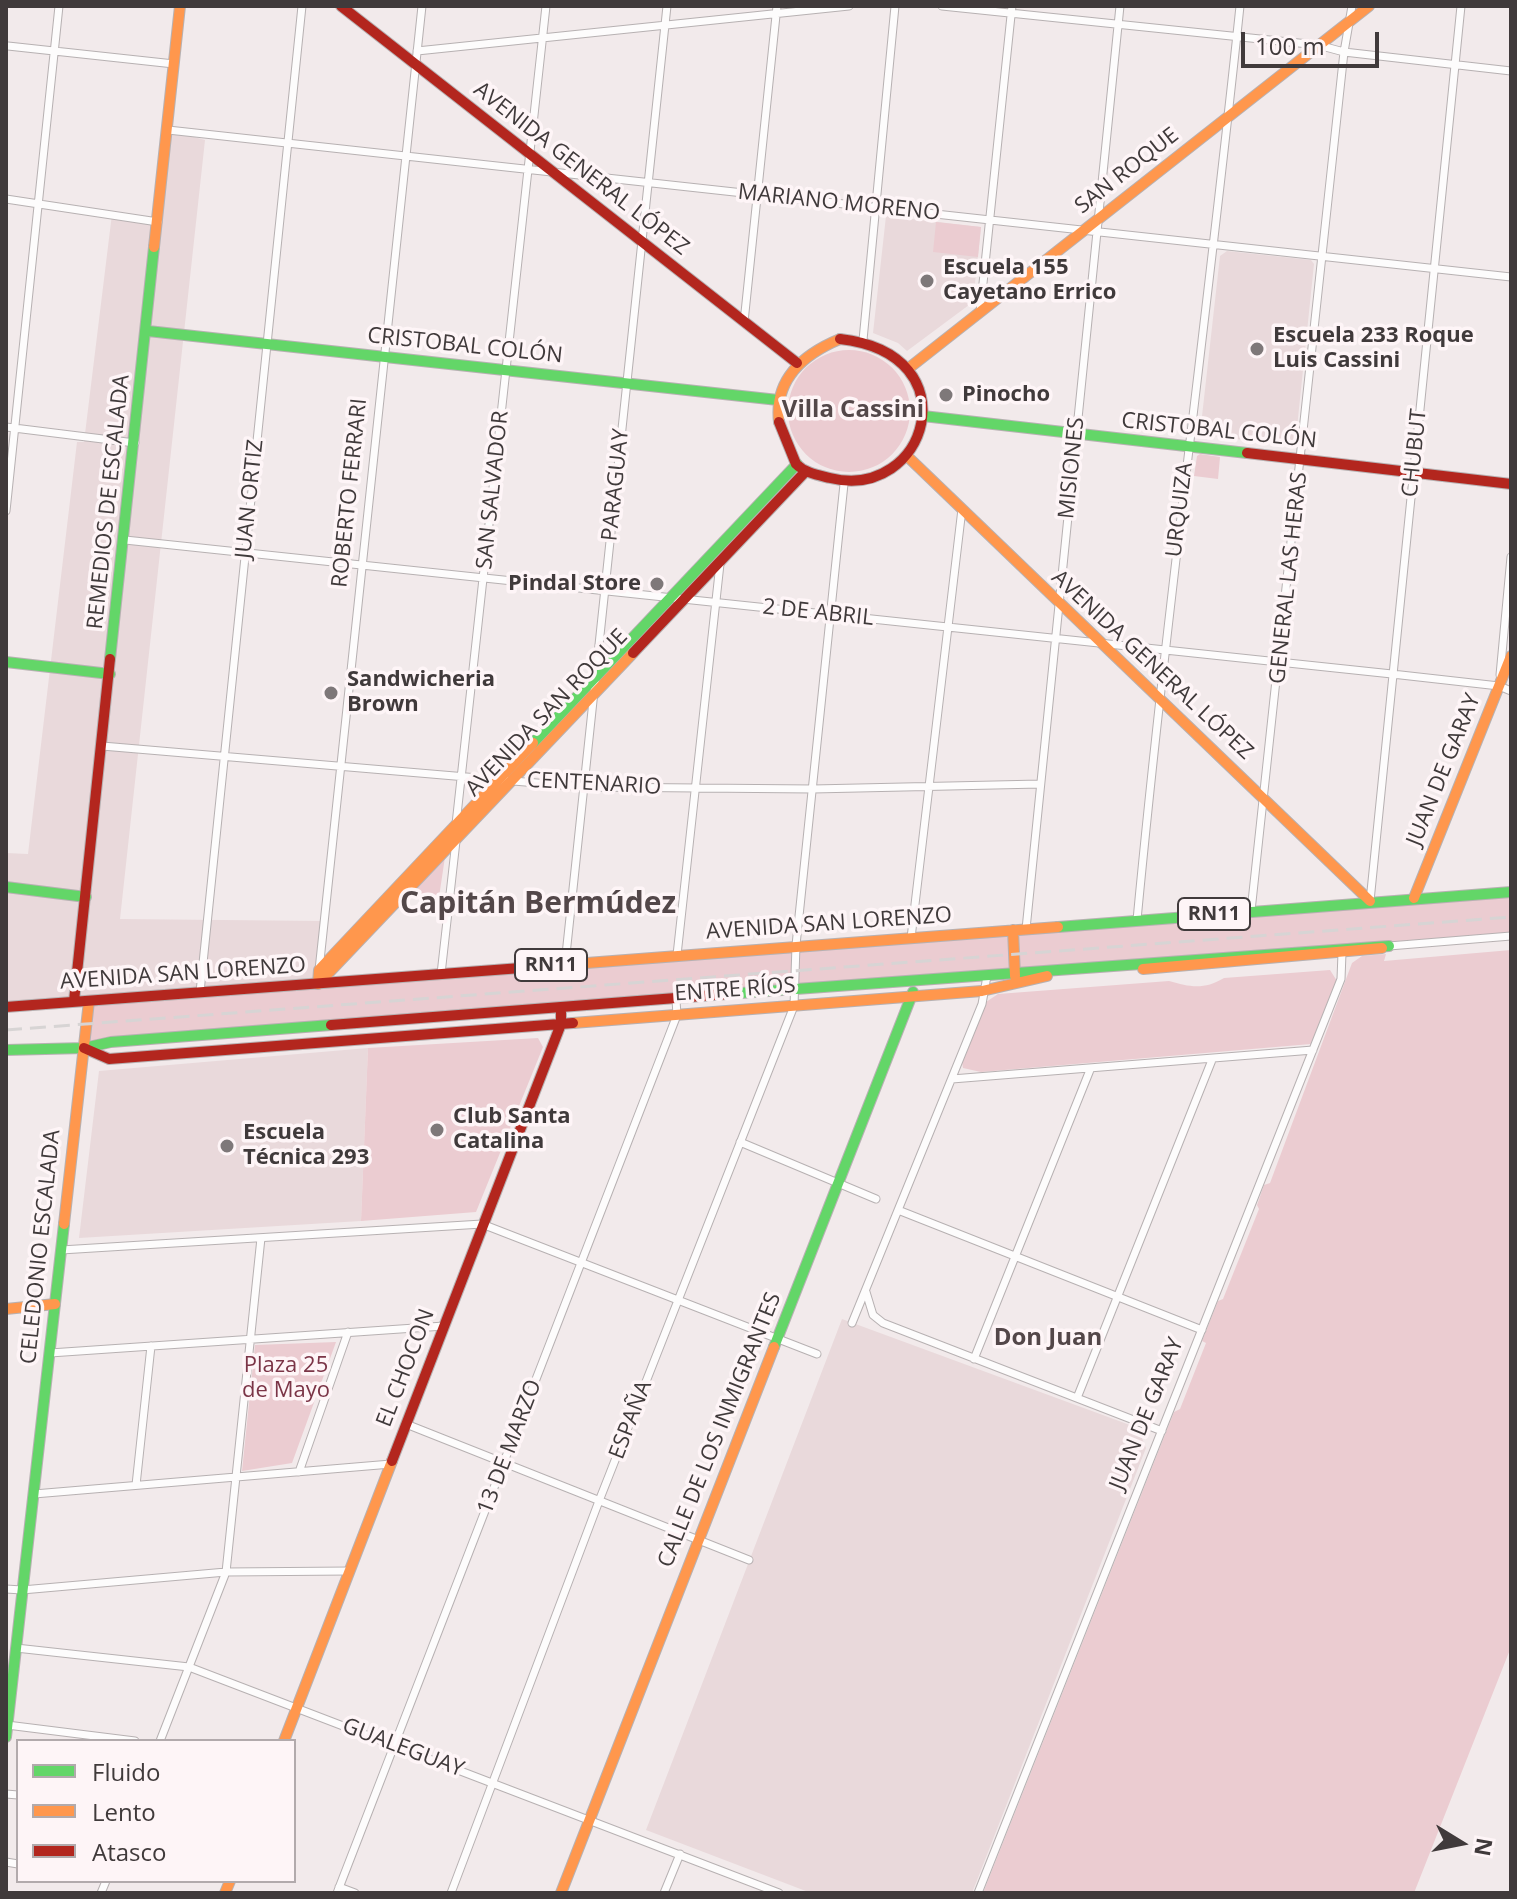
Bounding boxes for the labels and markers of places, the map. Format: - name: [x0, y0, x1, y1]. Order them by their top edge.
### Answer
- place label: Escuela 155 Cayetano Errico: [943, 255, 1116, 306]
- marker: Escuela 155 Cayetano Errico: [918, 272, 936, 290]
- place label: Escuela 233 Roque Luis Cassini: [1273, 323, 1474, 374]
- marker: Escuela 233 Roque Luis Cassini: [1248, 340, 1266, 358]
- place label: Pinocho: [962, 382, 1050, 408]
- marker: Pinocho: [937, 386, 955, 404]
- place label: Pindal Store: [508, 571, 641, 597]
- marker: Pindal Store: [648, 575, 666, 593]
- place label: Sandwicheria Brown: [347, 667, 495, 718]
- marker: Sandwicheria Brown: [322, 684, 340, 702]
- place label: Club Santa Catalina: [453, 1104, 571, 1156]
- place label: Escuela Técnica 293: [243, 1120, 369, 1172]
- marker: Club Santa Catalina: [428, 1121, 446, 1139]
- marker: Escuela Técnica 293: [218, 1137, 236, 1155]

